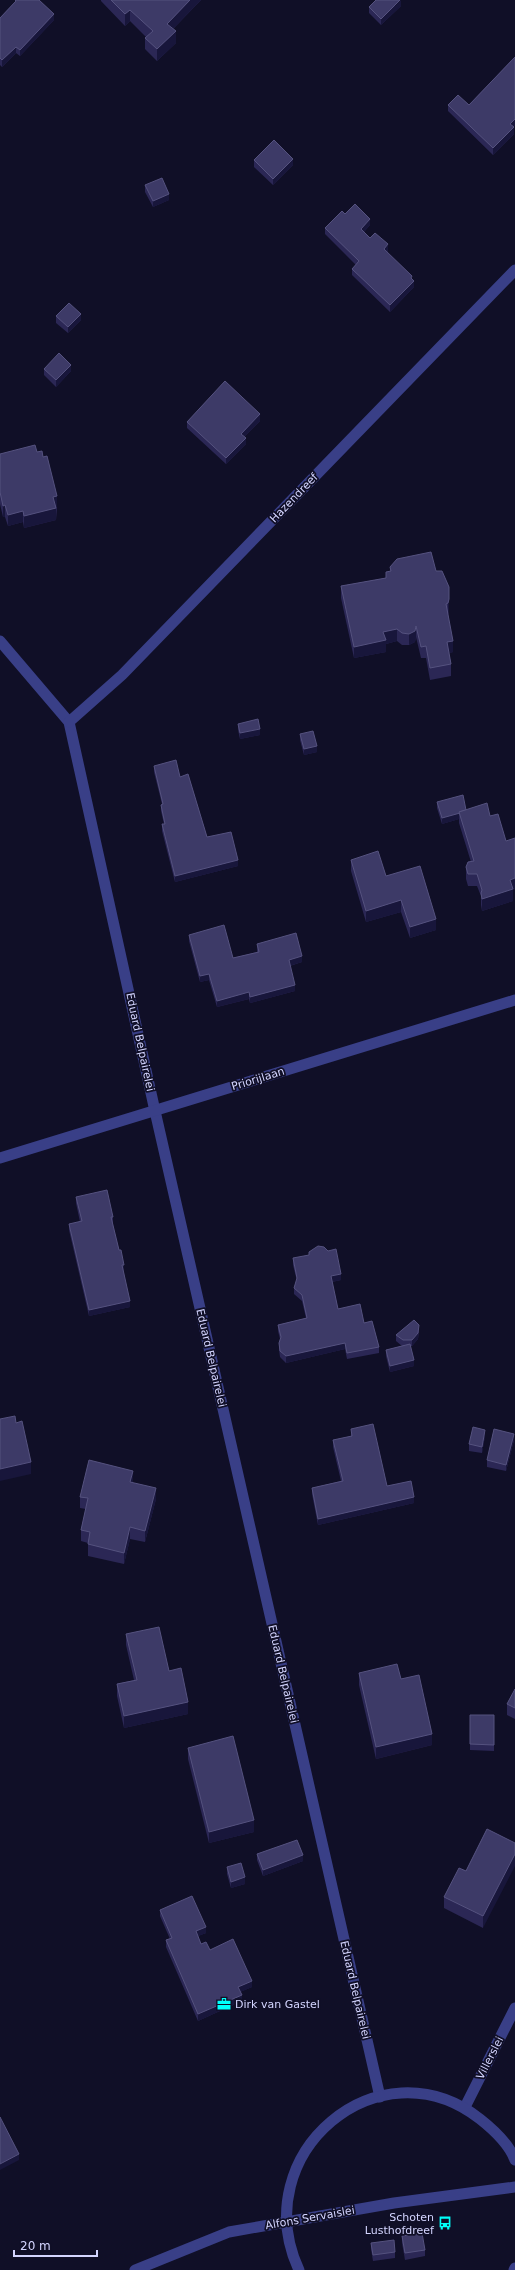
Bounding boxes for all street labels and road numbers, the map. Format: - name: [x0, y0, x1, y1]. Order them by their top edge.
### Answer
- street label: Hazendreef: [267, 470, 321, 525]
- street label: Eduard Belpairelei: [123, 991, 157, 1093]
- street label: Priorijlaan: [230, 1065, 286, 1093]
- street label: Eduard Belpairelei: [193, 1308, 229, 1408]
- street label: Eduard Belpairelei: [265, 1624, 301, 1724]
- street label: Eduard Belpairelei: [337, 1940, 373, 2040]
- street label: Villerslei: [474, 2034, 506, 2082]
- street label: Alfons Servaislei: [264, 2204, 356, 2232]

